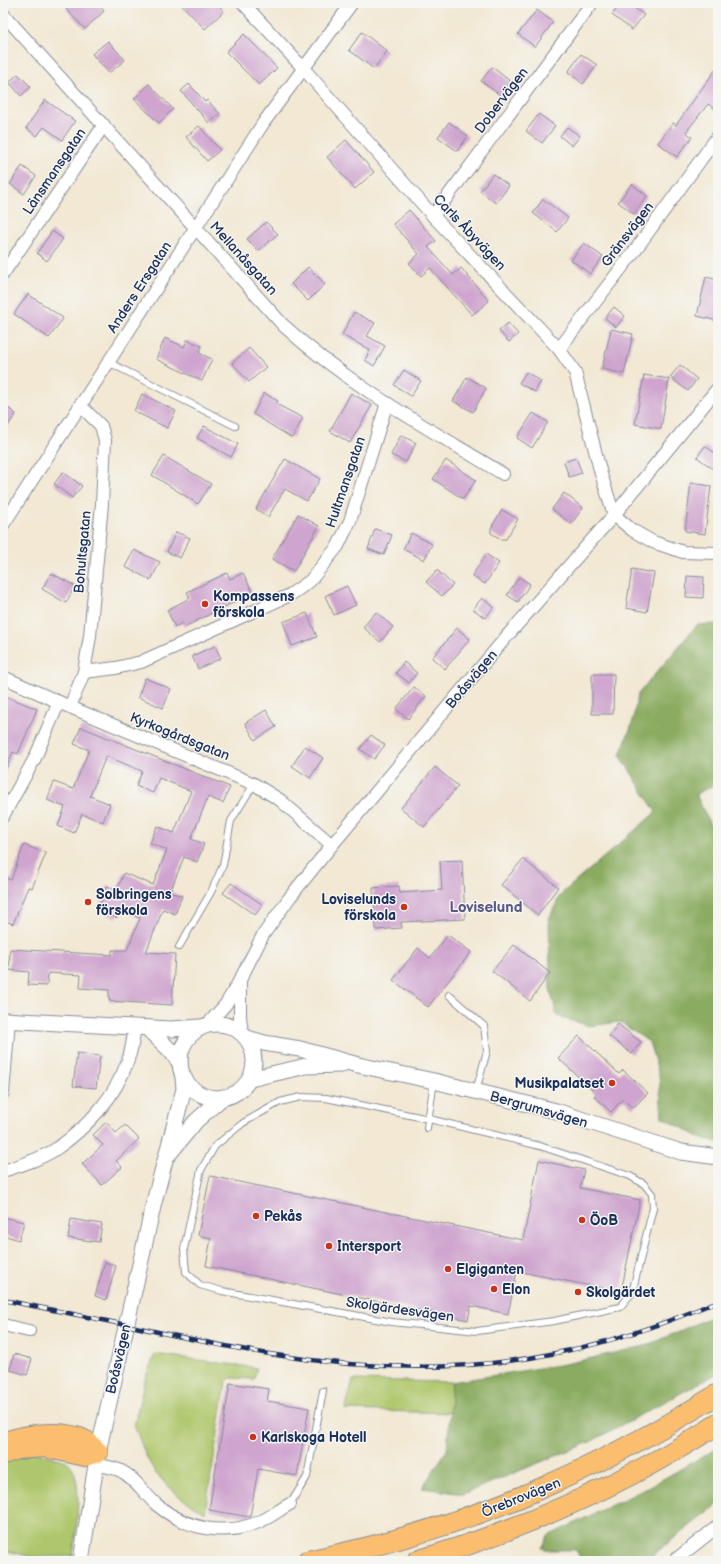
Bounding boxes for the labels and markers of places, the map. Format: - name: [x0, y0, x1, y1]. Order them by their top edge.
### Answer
- place label: Kompassens förskola: [213, 588, 295, 621]
- marker: Kompassens förskola: [200, 599, 210, 609]
- place label: Solbringens förskola: [96, 886, 172, 919]
- place label: Loviselunds förskola: [321, 891, 396, 924]
- marker: Solbringens förskola: [83, 897, 93, 907]
- marker: Loviselunds förskola: [399, 902, 409, 912]
- place label: Musikpalatset: [515, 1075, 604, 1092]
- marker: Musikpalatset: [607, 1078, 617, 1088]
- place label: Pekås: [264, 1208, 302, 1225]
- marker: Pekås: [251, 1211, 261, 1221]
- place label: ÖoB: [590, 1211, 618, 1229]
- marker: ÖoB: [577, 1215, 587, 1225]
- place label: Intersport: [337, 1238, 401, 1255]
- marker: Intersport: [324, 1241, 334, 1251]
- place label: Elgiganten: [456, 1261, 524, 1278]
- marker: Elgiganten: [443, 1264, 453, 1274]
- place label: Elon: [502, 1281, 531, 1298]
- marker: Elon: [489, 1284, 499, 1294]
- place label: Skolgärdet: [586, 1284, 655, 1301]
- marker: Skolgärdet: [573, 1287, 583, 1297]
- place label: Karlskoga Hotell: [261, 1429, 367, 1446]
- marker: Karlskoga Hotell: [248, 1432, 258, 1442]

